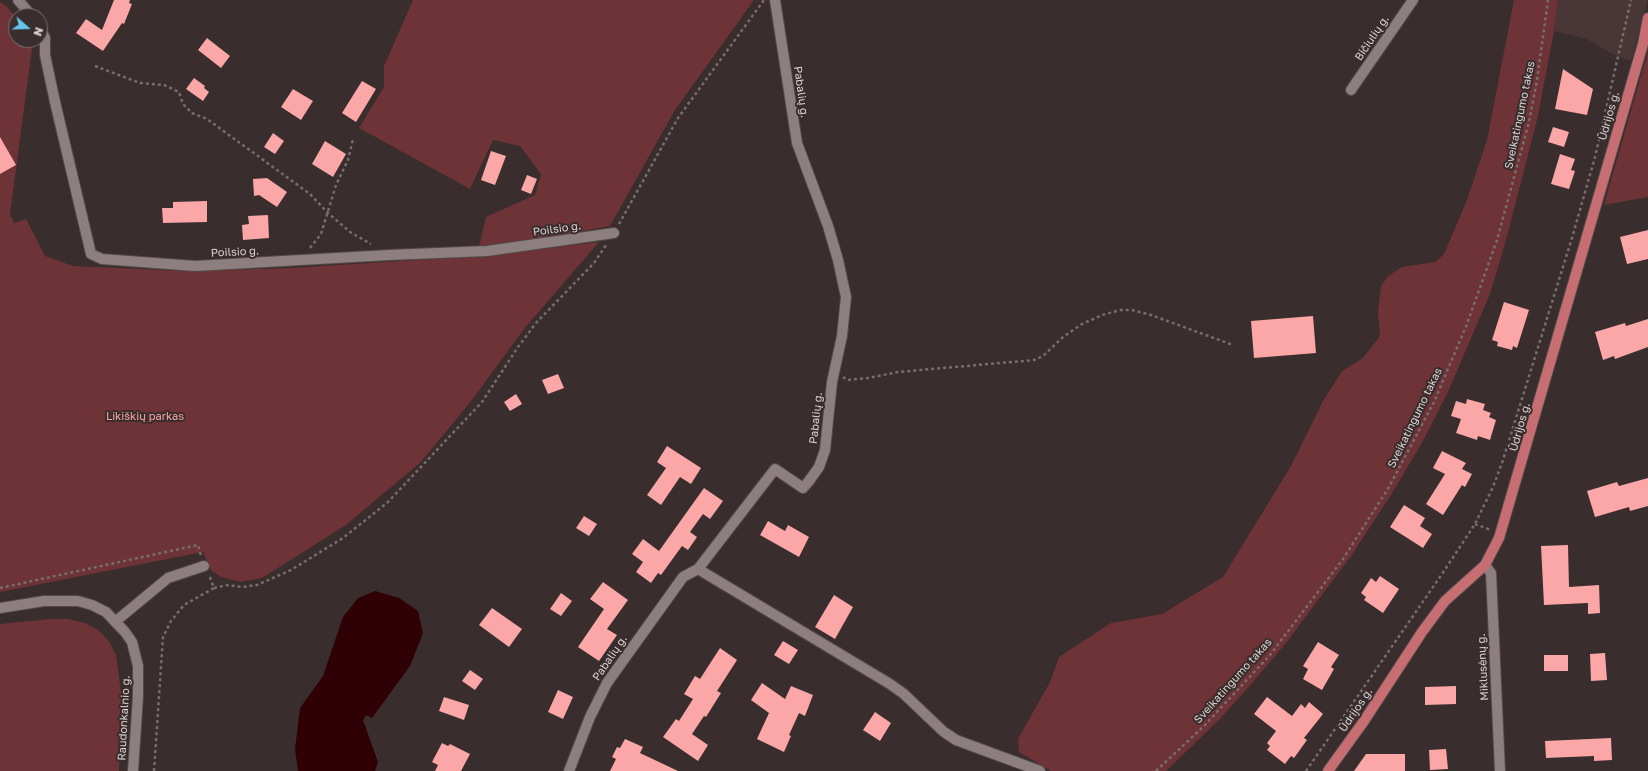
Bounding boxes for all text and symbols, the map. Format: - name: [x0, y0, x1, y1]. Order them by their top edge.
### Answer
- north arrow: [8, 8, 48, 48]
- street label: Bičiulių g.: [1352, 13, 1392, 63]
- text: N: [31, 26, 46, 38]
- street label: Sveikatingumo takas: [1502, 60, 1538, 170]
- street label: Pabalių g.: [791, 65, 811, 119]
- street label: Ūdrijos g.: [1596, 90, 1622, 142]
- street label: Poilsio g.: [532, 219, 582, 239]
- street label: Poilsio g.: [211, 244, 259, 260]
- street label: Sveikatingumo takas: [1385, 366, 1445, 470]
- street label: Pabalių g.: [807, 391, 825, 445]
- street label: Ūdrijos g.: [1507, 401, 1533, 453]
- park label: Likiškių parkas: [106, 410, 184, 424]
- street label: Pabalių g.: [590, 633, 630, 683]
- street label: Miklusėnų g.: [1475, 633, 1491, 701]
- street label: Sveikatingumo takas: [1191, 636, 1275, 726]
- street label: Raudonkalnio g.: [115, 675, 133, 761]
- street label: Ūdrijos g.: [1336, 685, 1376, 735]

